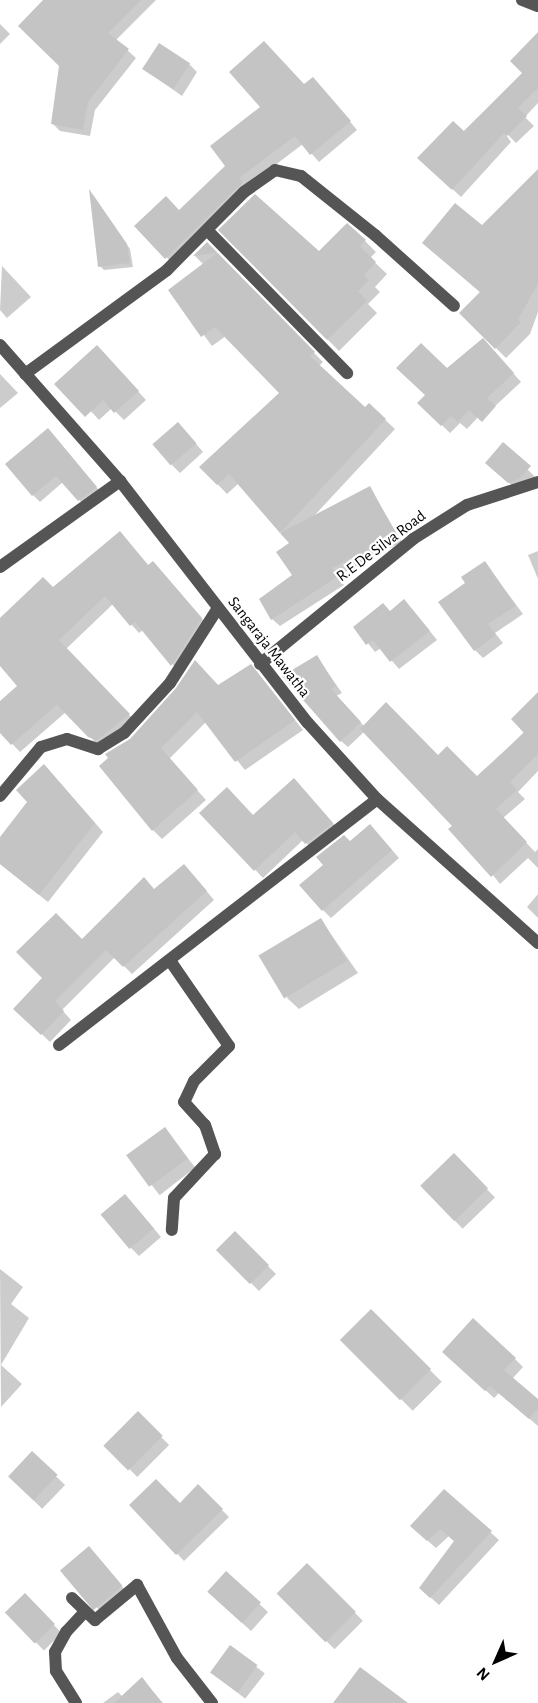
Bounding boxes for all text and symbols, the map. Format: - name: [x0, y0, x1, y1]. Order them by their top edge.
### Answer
- street label: R.E De Silva Road: [333, 506, 429, 586]
- street label: Sangaraja Mawatha: [224, 593, 314, 701]
- north arrow: [466, 1631, 526, 1691]
- text: N: [474, 1664, 493, 1683]

